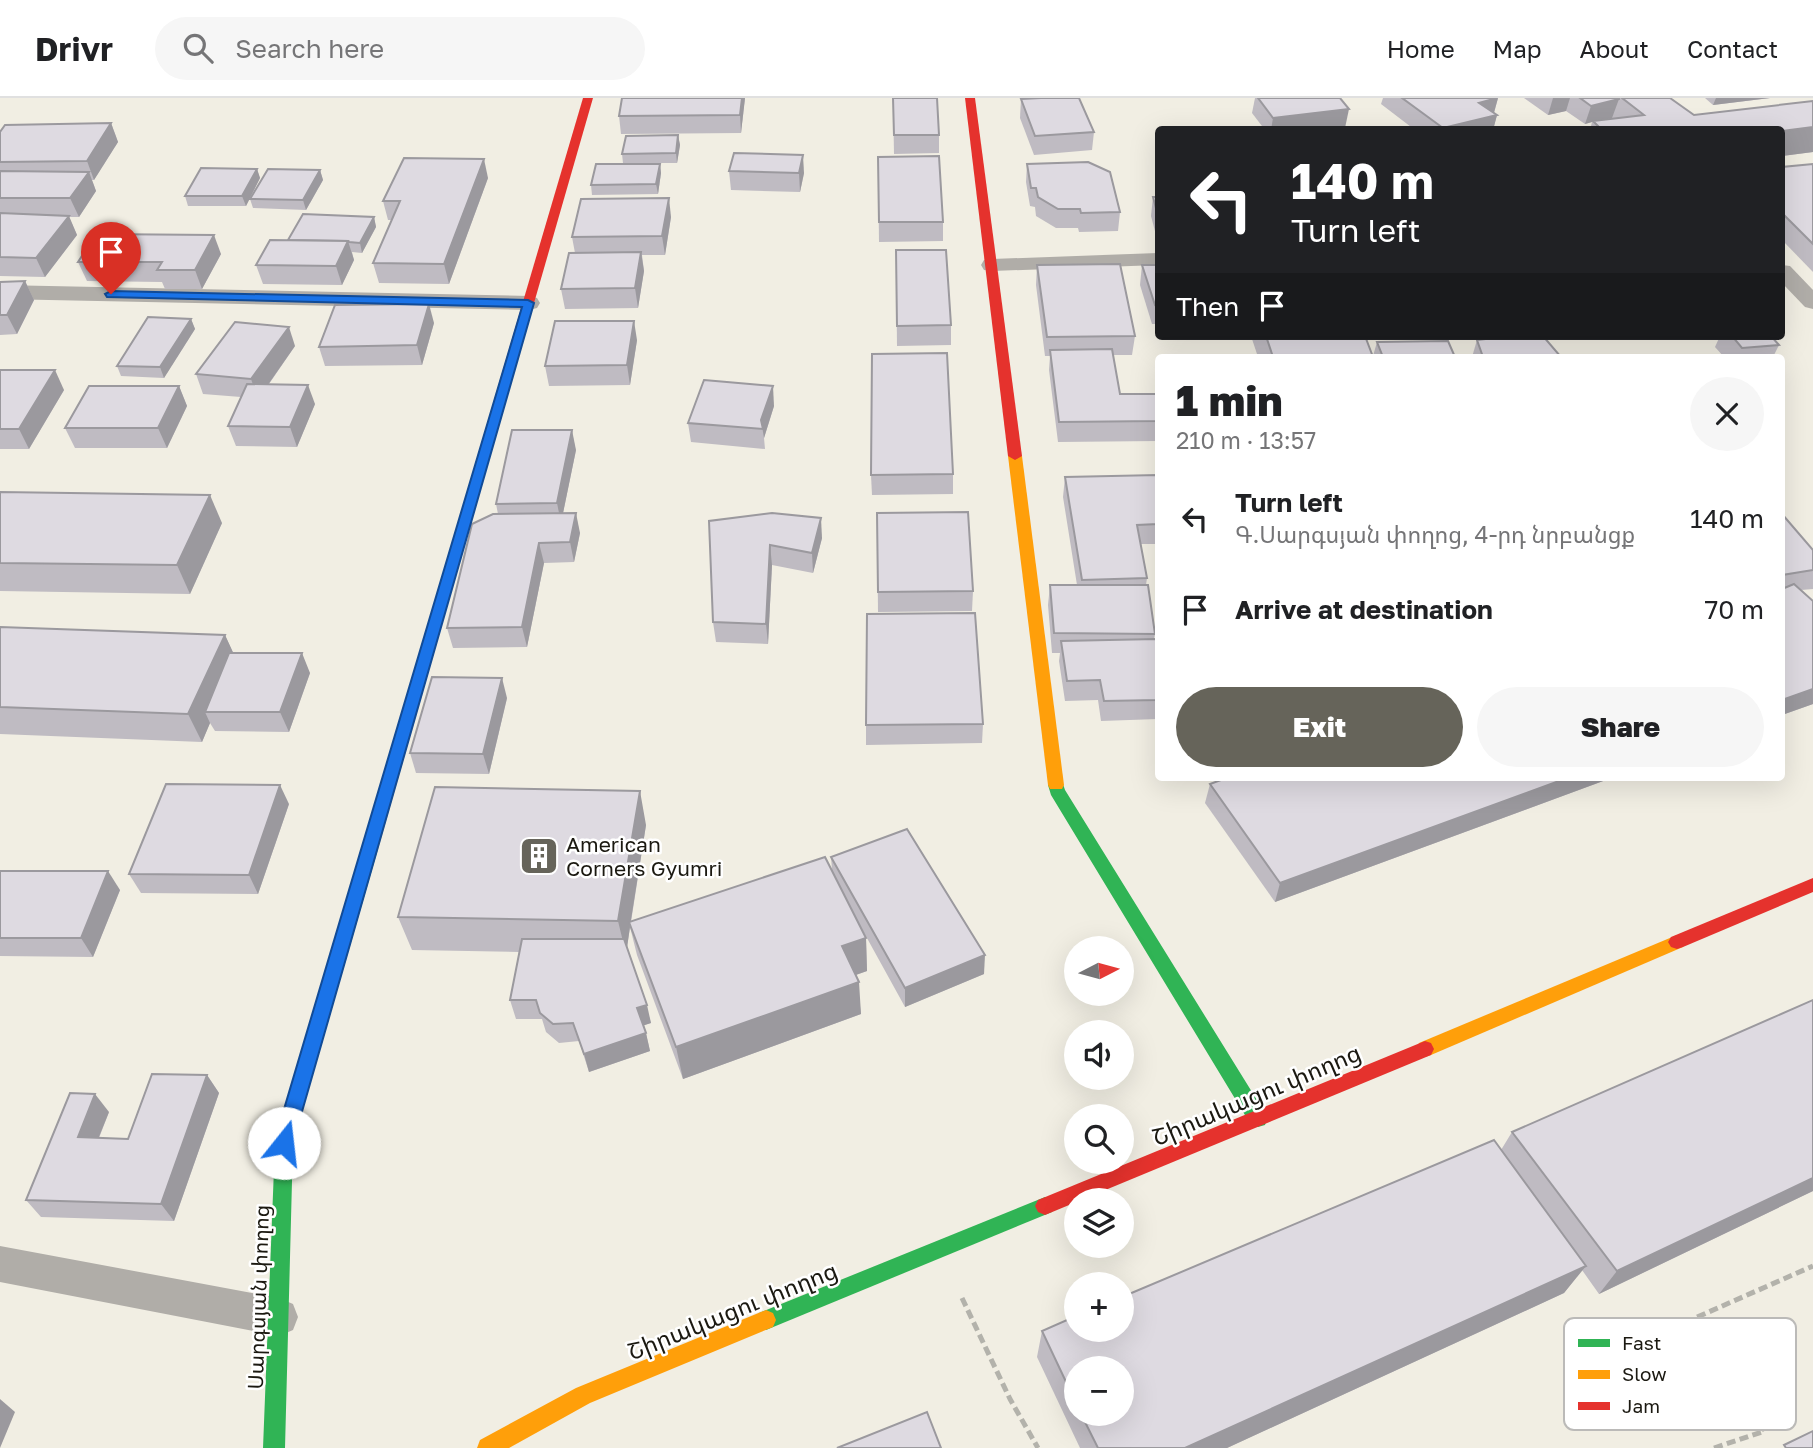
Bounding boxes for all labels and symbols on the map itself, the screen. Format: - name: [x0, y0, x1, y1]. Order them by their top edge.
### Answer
- pin: [81, 222, 141, 294]
- place label: American Corners Gyumri: [566, 831, 722, 881]
- building icon: American Corners Gyumri: [518, 835, 560, 877]
- north arrow: [1064, 936, 1134, 1006]
- street label: Շիրակացու փողոց: [1147, 1037, 1365, 1152]
- position arrow: [247, 1106, 321, 1180]
- street label: Սարգսյան փողոց: [242, 1204, 274, 1390]
- street label: Շիրակացու փողոց: [623, 1255, 842, 1366]
- legend: [1564, 1318, 1796, 1430]
- text: Fast: [1622, 1331, 1661, 1354]
- text: Slow: [1622, 1362, 1667, 1385]
- text: Jam: [1622, 1394, 1660, 1417]

